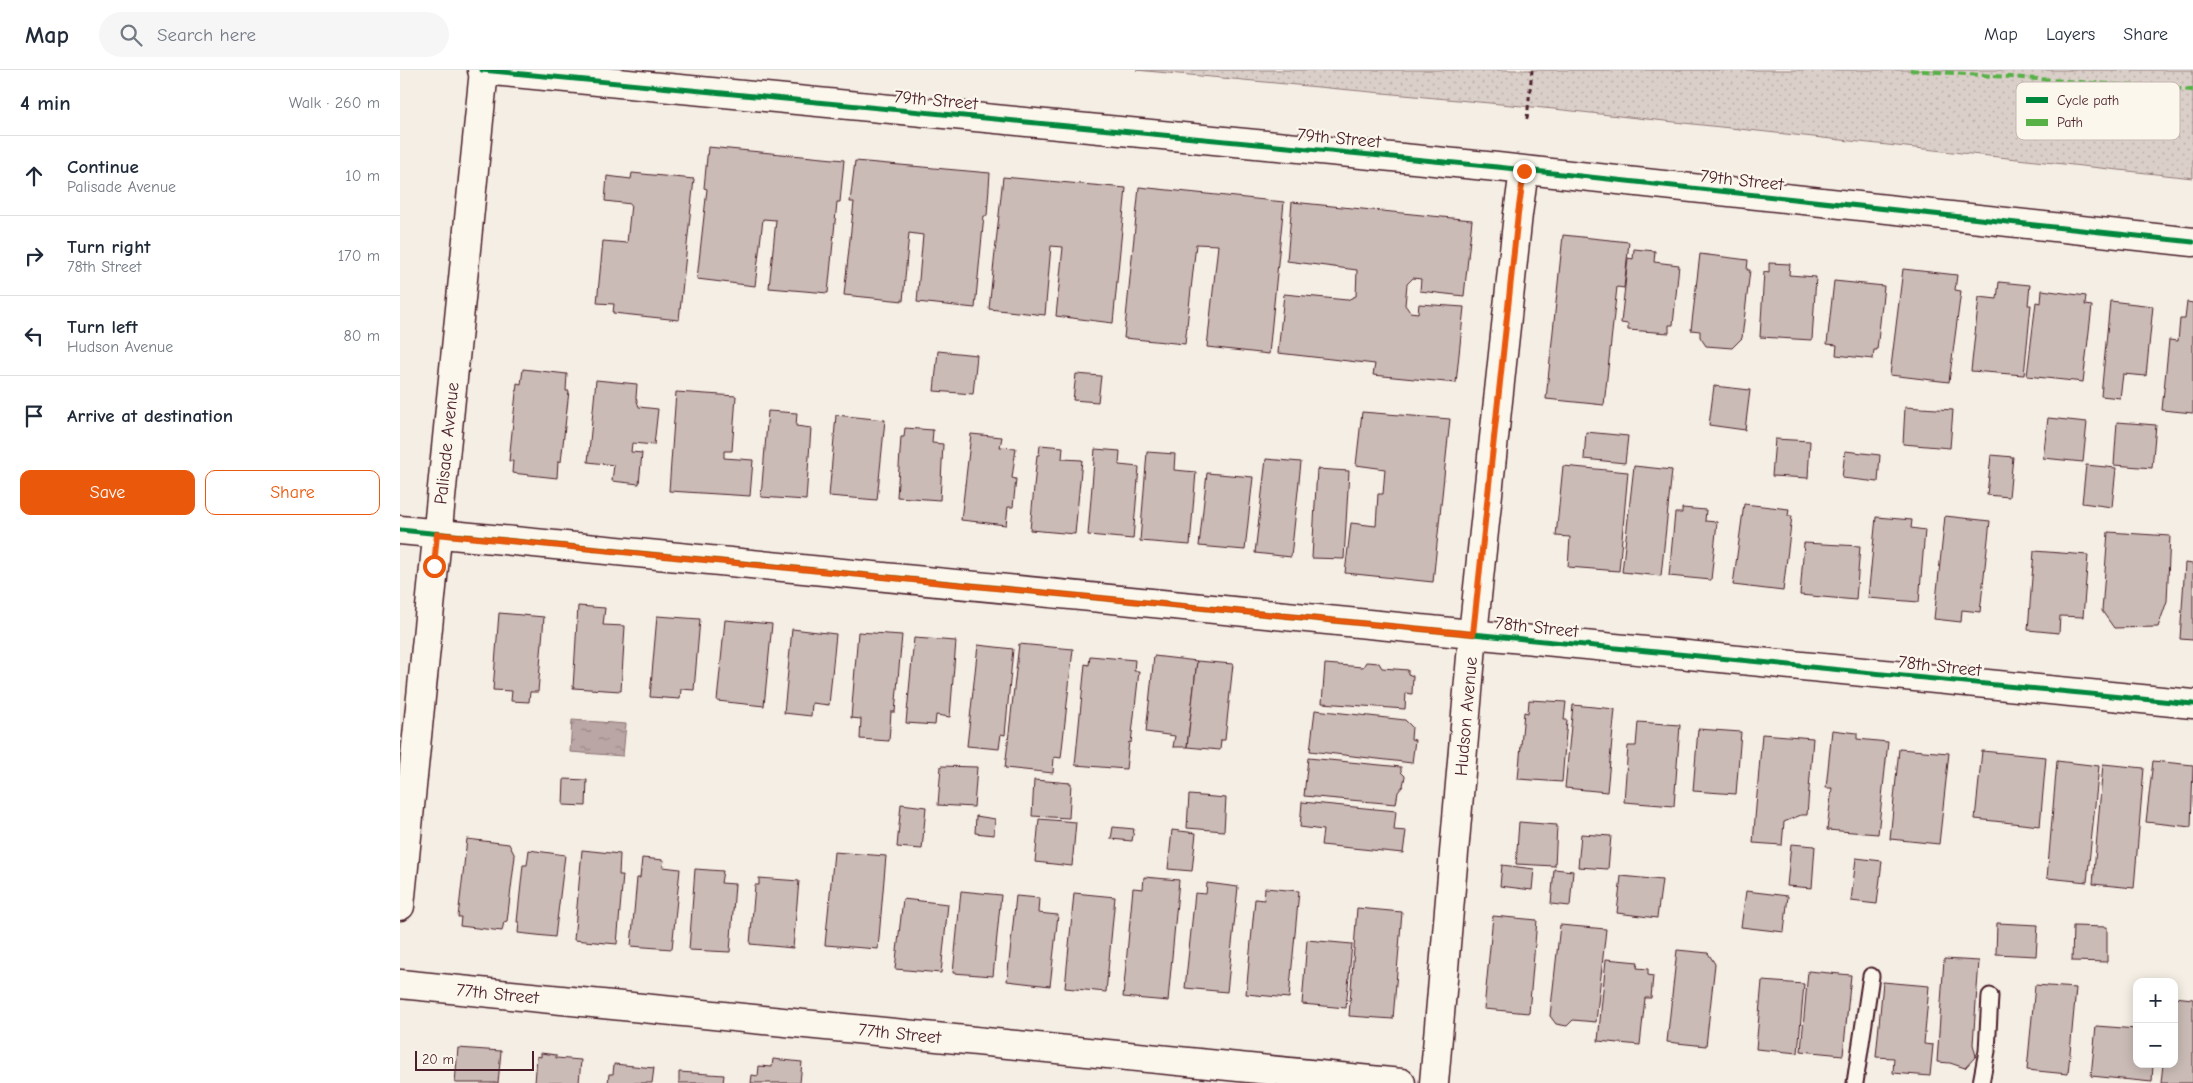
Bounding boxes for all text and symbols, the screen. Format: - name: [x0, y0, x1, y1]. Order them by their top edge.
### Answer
- search box: [99, 12, 449, 57]
- text: Map: [25, 21, 69, 49]
- icon: search: [117, 21, 145, 49]
- text: Search here: [157, 24, 256, 46]
- text: Map: [1984, 24, 2018, 45]
- text: Layers: [2046, 24, 2095, 45]
- text: Share: [2123, 24, 2168, 45]
- legend: [2016, 82, 2180, 140]
- street label: 79th Street: [893, 86, 980, 115]
- text: 4 min: [20, 91, 71, 115]
- text: Cycle path: [2057, 92, 2119, 109]
- text: Walk · 260 m: [289, 94, 380, 112]
- text: Path: [2057, 114, 2083, 131]
- street label: 79th Street: [1296, 124, 1383, 153]
- text: Continue: [67, 156, 139, 178]
- route end: [1513, 160, 1536, 183]
- icon: ahead: [20, 162, 48, 190]
- street label: 79th Street: [1699, 166, 1786, 195]
- text: 10 m: [345, 167, 380, 185]
- text: Palisade Avenue: [67, 178, 176, 196]
- text: Turn right: [67, 236, 151, 258]
- icon: right: [20, 242, 48, 270]
- text: 170 m: [338, 247, 380, 265]
- text: 78th Street: [67, 258, 141, 276]
- text: Turn left: [67, 316, 138, 338]
- icon: left: [20, 322, 48, 350]
- text: 80 m: [343, 327, 380, 345]
- text: Hudson Avenue: [67, 338, 173, 356]
- street label: Palisade Avenue: [430, 381, 464, 506]
- icon: arrive: [20, 402, 48, 430]
- text: Arrive at destination: [67, 405, 233, 427]
- button: Save: [20, 470, 195, 515]
- button: Share: [205, 470, 380, 515]
- route start: [423, 555, 446, 578]
- street label: 78th Street: [1494, 613, 1580, 642]
- street label: 78th Street: [1897, 652, 1983, 681]
- street label: Hudson Avenue: [1451, 656, 1482, 777]
- map controls: [2133, 978, 2178, 1068]
- button: +: [2133, 978, 2178, 1023]
- street label: 77th Street: [455, 980, 541, 1009]
- street label: 77th Street: [857, 1019, 943, 1049]
- button: −: [2133, 1023, 2178, 1068]
- scale bar: [415, 1048, 534, 1071]
- text: 20 m: [422, 1051, 454, 1068]

